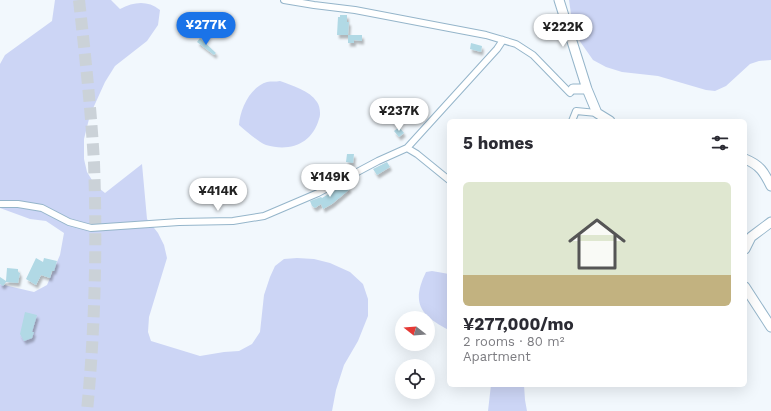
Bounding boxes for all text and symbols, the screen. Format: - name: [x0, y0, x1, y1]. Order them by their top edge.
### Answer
- pin: ¥277K: [178, 12, 234, 46]
- pin: ¥222K: [535, 14, 591, 48]
- text: ¥277K: [186, 17, 227, 32]
- text: ¥222K: [543, 19, 583, 34]
- pin: ¥237K: [371, 98, 427, 132]
- text: ¥237K: [379, 103, 419, 118]
- icon: filters: [709, 132, 731, 154]
- text: 5 homes: [463, 133, 533, 153]
- pin: ¥149K: [302, 164, 358, 198]
- text: ¥149K: [310, 169, 350, 184]
- pin: ¥414K: [190, 178, 246, 212]
- text: ¥414K: [198, 183, 238, 198]
- icon: home: [561, 208, 633, 280]
- north arrow: [395, 311, 435, 351]
- map controls: [395, 311, 435, 399]
- text: ¥277,000/mo: [463, 314, 574, 334]
- text: 2 rooms · 80 m²: [463, 334, 564, 349]
- text: Apartment: [463, 349, 531, 364]
- button: locate: [395, 359, 435, 399]

